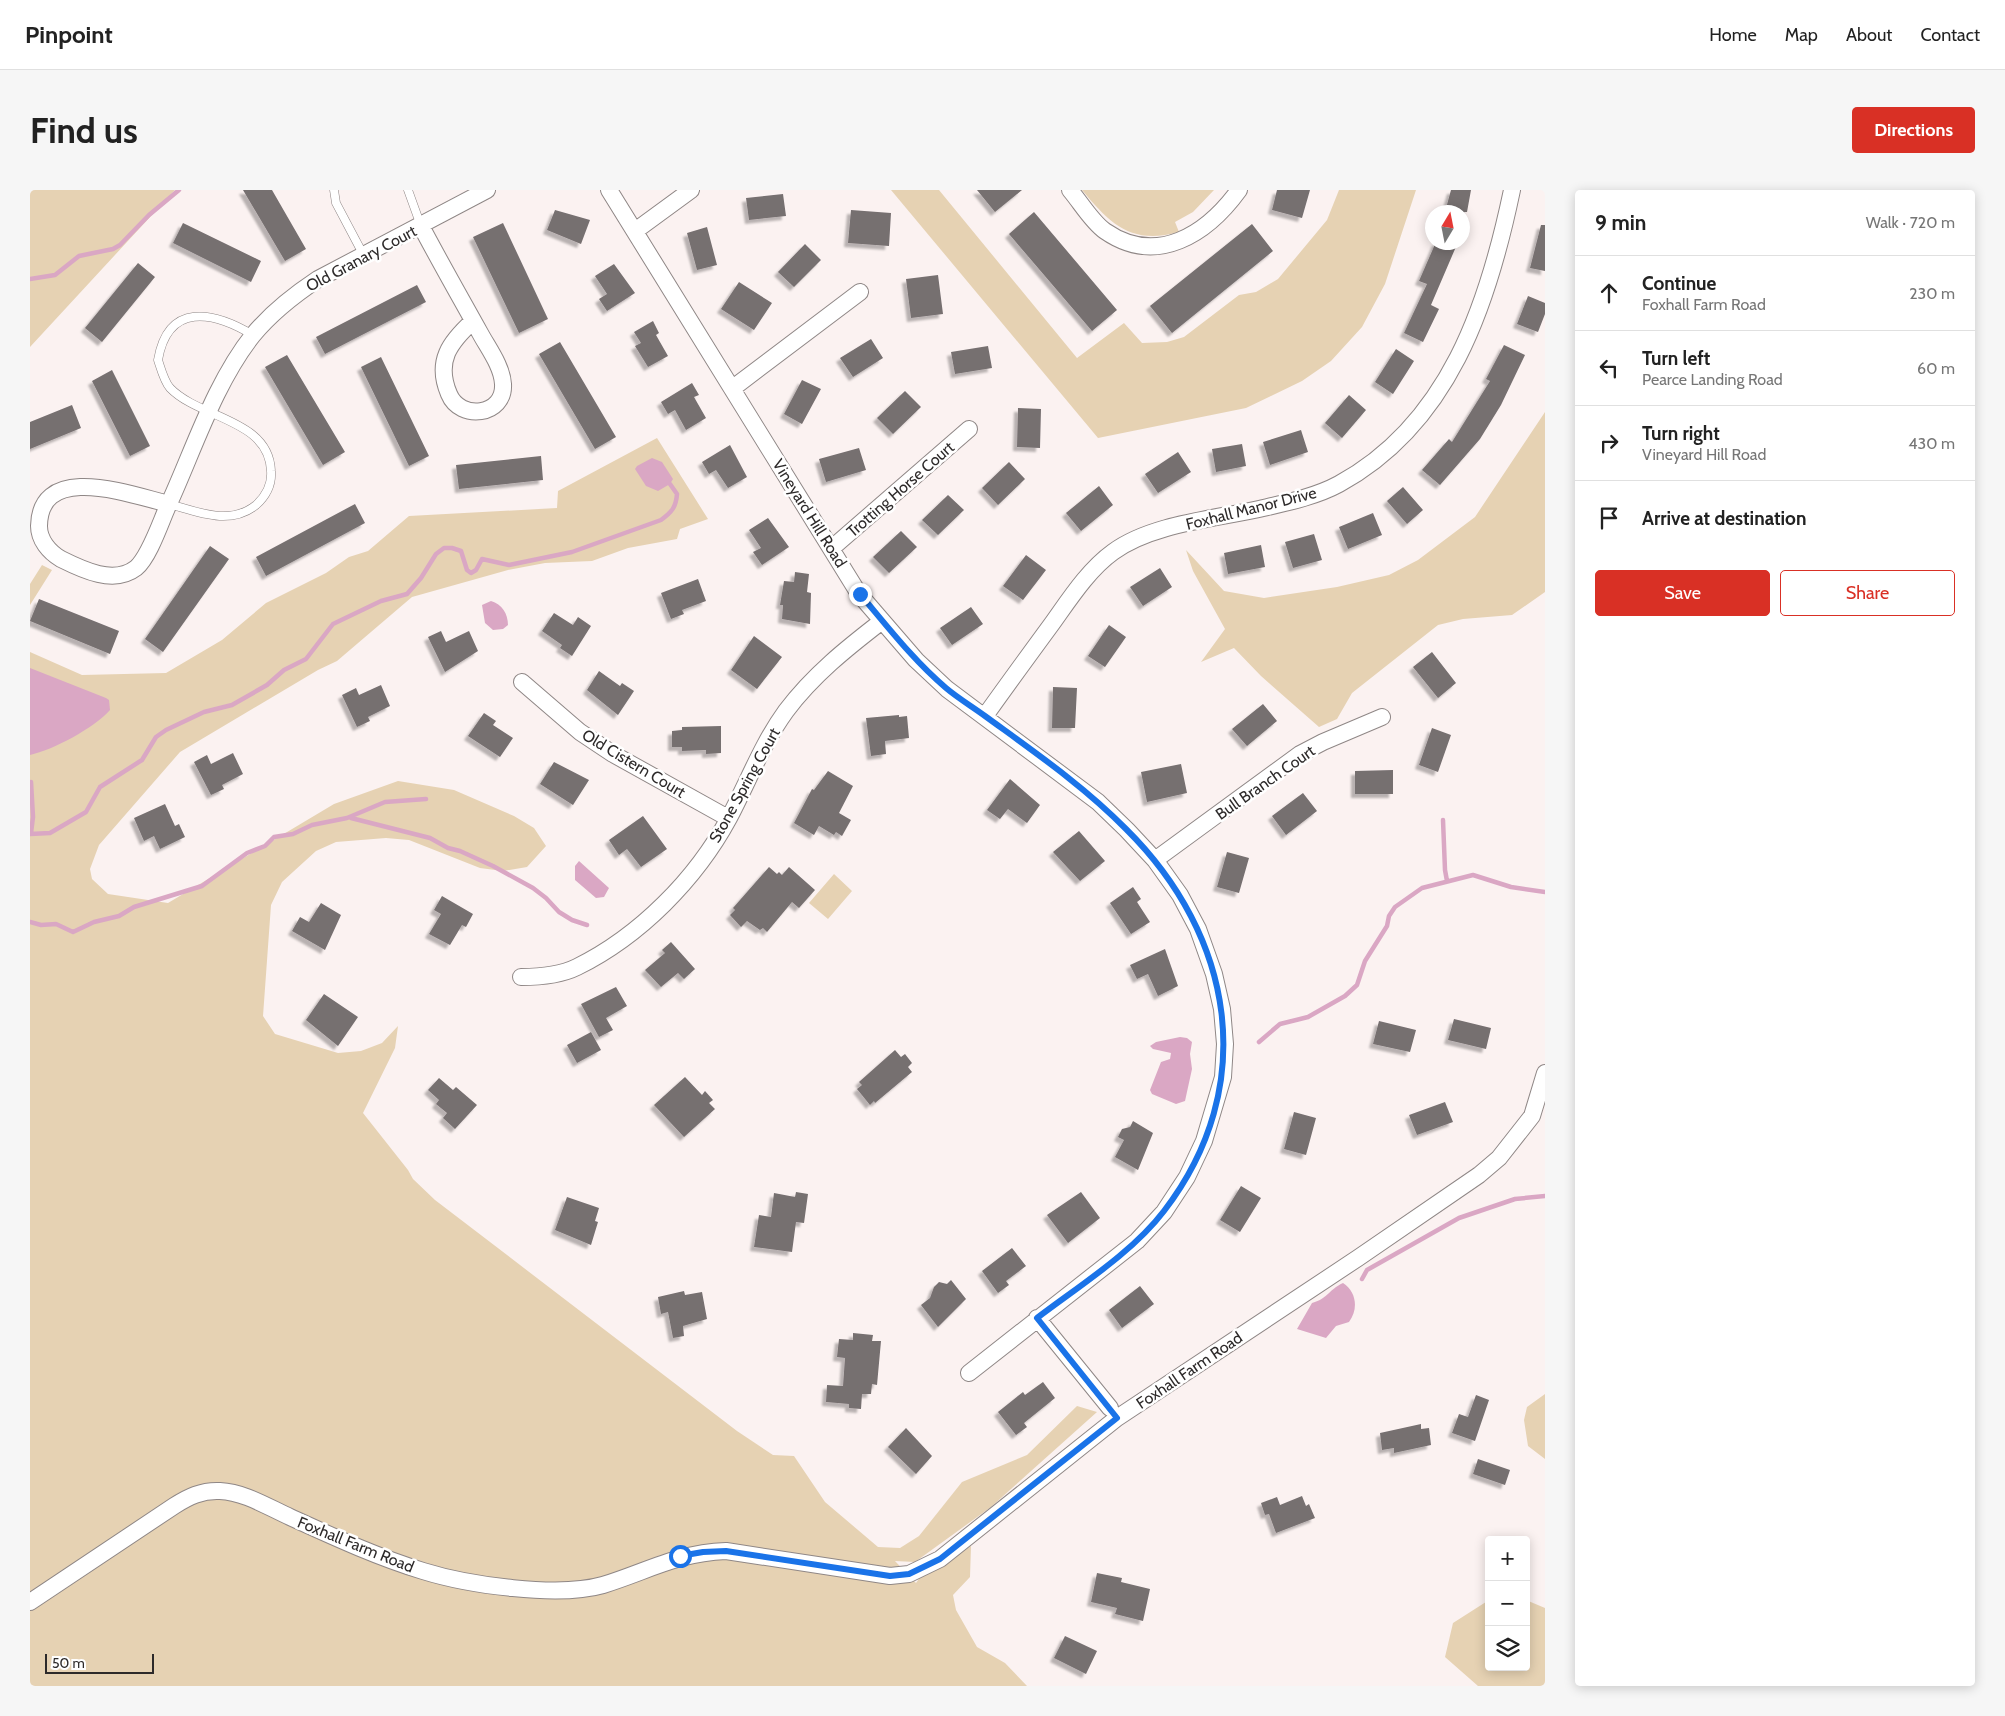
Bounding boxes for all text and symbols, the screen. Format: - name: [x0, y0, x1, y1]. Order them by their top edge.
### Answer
- text: Pinpoint: [25, 20, 113, 49]
- text: Home: [1709, 24, 1757, 46]
- text: Map: [1785, 24, 1818, 46]
- text: About: [1846, 24, 1892, 46]
- text: Contact: [1920, 24, 1980, 46]
- button: Directions: [1852, 107, 1975, 153]
- text: Find us: [30, 109, 138, 152]
- north arrow: [1425, 205, 1470, 250]
- text: 9 min: [1595, 210, 1646, 235]
- text: Walk · 720 m: [1866, 213, 1955, 232]
- street label: Old Granary Court: [303, 221, 420, 296]
- text: Continue: [1642, 272, 1716, 295]
- icon: ahead: [1595, 279, 1623, 307]
- text: 230 m: [1909, 284, 1955, 303]
- text: Foxhall Farm Road: [1642, 295, 1766, 314]
- text: Turn left: [1642, 347, 1710, 370]
- icon: left: [1595, 354, 1623, 382]
- text: 60 m: [1917, 359, 1955, 378]
- text: Pearce Landing Road: [1642, 370, 1783, 389]
- text: Turn right: [1642, 422, 1720, 445]
- icon: right: [1595, 429, 1623, 457]
- text: 430 m: [1908, 434, 1955, 453]
- street label: Trotting Horse Court: [843, 437, 958, 541]
- text: Vineyard Hill Road: [1642, 445, 1766, 464]
- street label: Vineyard Hill Road: [769, 456, 851, 571]
- street label: Foxhall Manor Drive: [1184, 483, 1318, 534]
- icon: arrive: [1595, 504, 1623, 532]
- text: Arrive at destination: [1642, 507, 1806, 530]
- button: Save: [1595, 570, 1770, 616]
- button: Share: [1780, 570, 1955, 616]
- route end: [849, 583, 872, 606]
- street label: Stone Spring Court: [705, 724, 784, 846]
- street label: Old Cistern Court: [579, 725, 689, 802]
- street label: Bull Branch Court: [1212, 741, 1319, 824]
- street label: Foxhall Farm Road: [1133, 1328, 1246, 1413]
- street label: Foxhall Farm Road: [295, 1512, 417, 1576]
- map controls: [1485, 1536, 1530, 1671]
- button: +: [1485, 1536, 1530, 1581]
- route start: [669, 1545, 692, 1568]
- button: −: [1485, 1581, 1530, 1626]
- button: layers: [1485, 1626, 1530, 1671]
- scale bar: [45, 1651, 154, 1674]
- text: 50 m: [52, 1654, 85, 1672]

